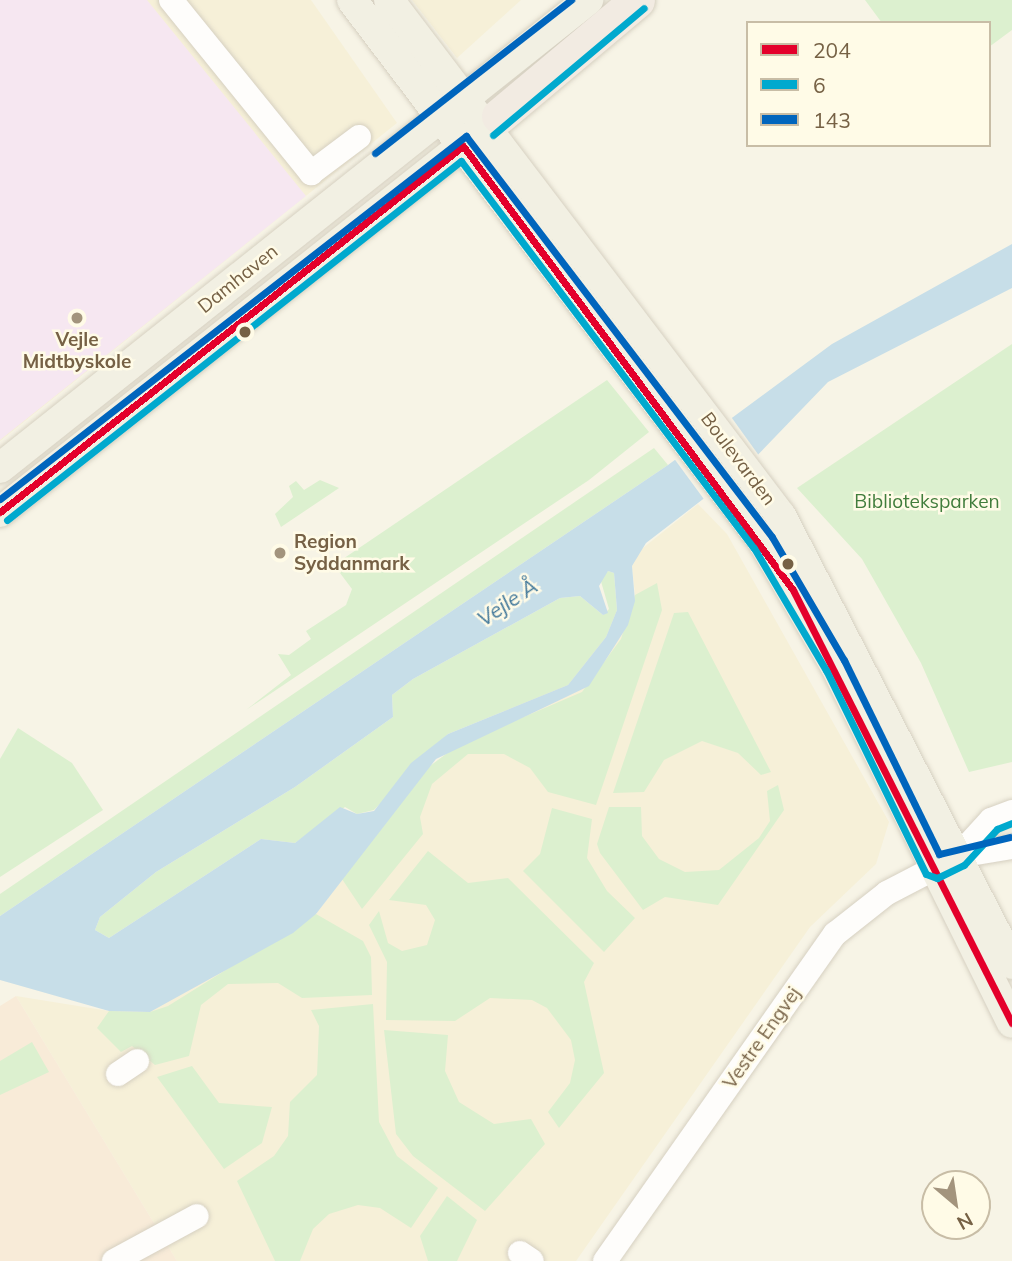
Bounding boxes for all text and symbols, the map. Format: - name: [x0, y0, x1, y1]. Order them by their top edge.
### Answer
- legend: [746, 21, 991, 147]
- text: 204: [813, 37, 851, 63]
- text: 6: [813, 72, 826, 98]
- text: 143: [813, 107, 851, 133]
- street label: Damhaven: [193, 240, 283, 318]
- marker: Vejle Midtbyskole: [69, 310, 85, 326]
- unlabelled marker: [238, 325, 252, 339]
- place label: Vejle Midtbyskole: [23, 329, 131, 373]
- street label: Boulevarden: [696, 408, 780, 510]
- park label: Biblioteksparken: [854, 491, 1000, 513]
- place label: Region Syddanmark: [294, 531, 410, 575]
- marker: Region Syddanmark: [272, 545, 288, 561]
- unlabelled marker: [781, 557, 795, 571]
- water label: Vejle Å: [472, 573, 542, 631]
- street label: Vestre Engvej: [719, 983, 805, 1093]
- north arrow: [921, 1170, 991, 1240]
- text: N: [953, 1208, 977, 1236]

